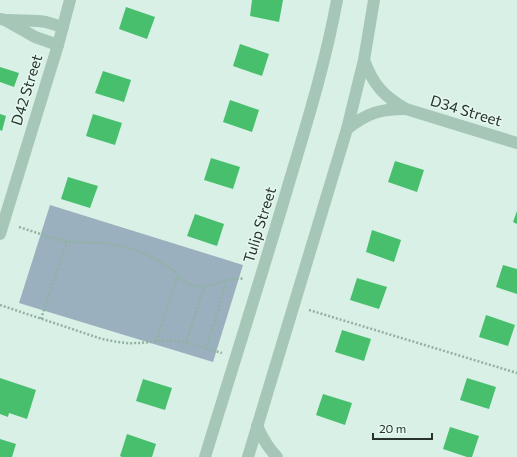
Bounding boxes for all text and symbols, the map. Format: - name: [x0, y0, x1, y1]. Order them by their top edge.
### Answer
- street label: D42 Street: [7, 52, 45, 127]
- street label: D34 Street: [428, 91, 504, 129]
- street label: Tulip Street: [239, 185, 279, 265]
- scale bar: [373, 415, 432, 441]
- text: 20 m: [379, 421, 406, 435]

